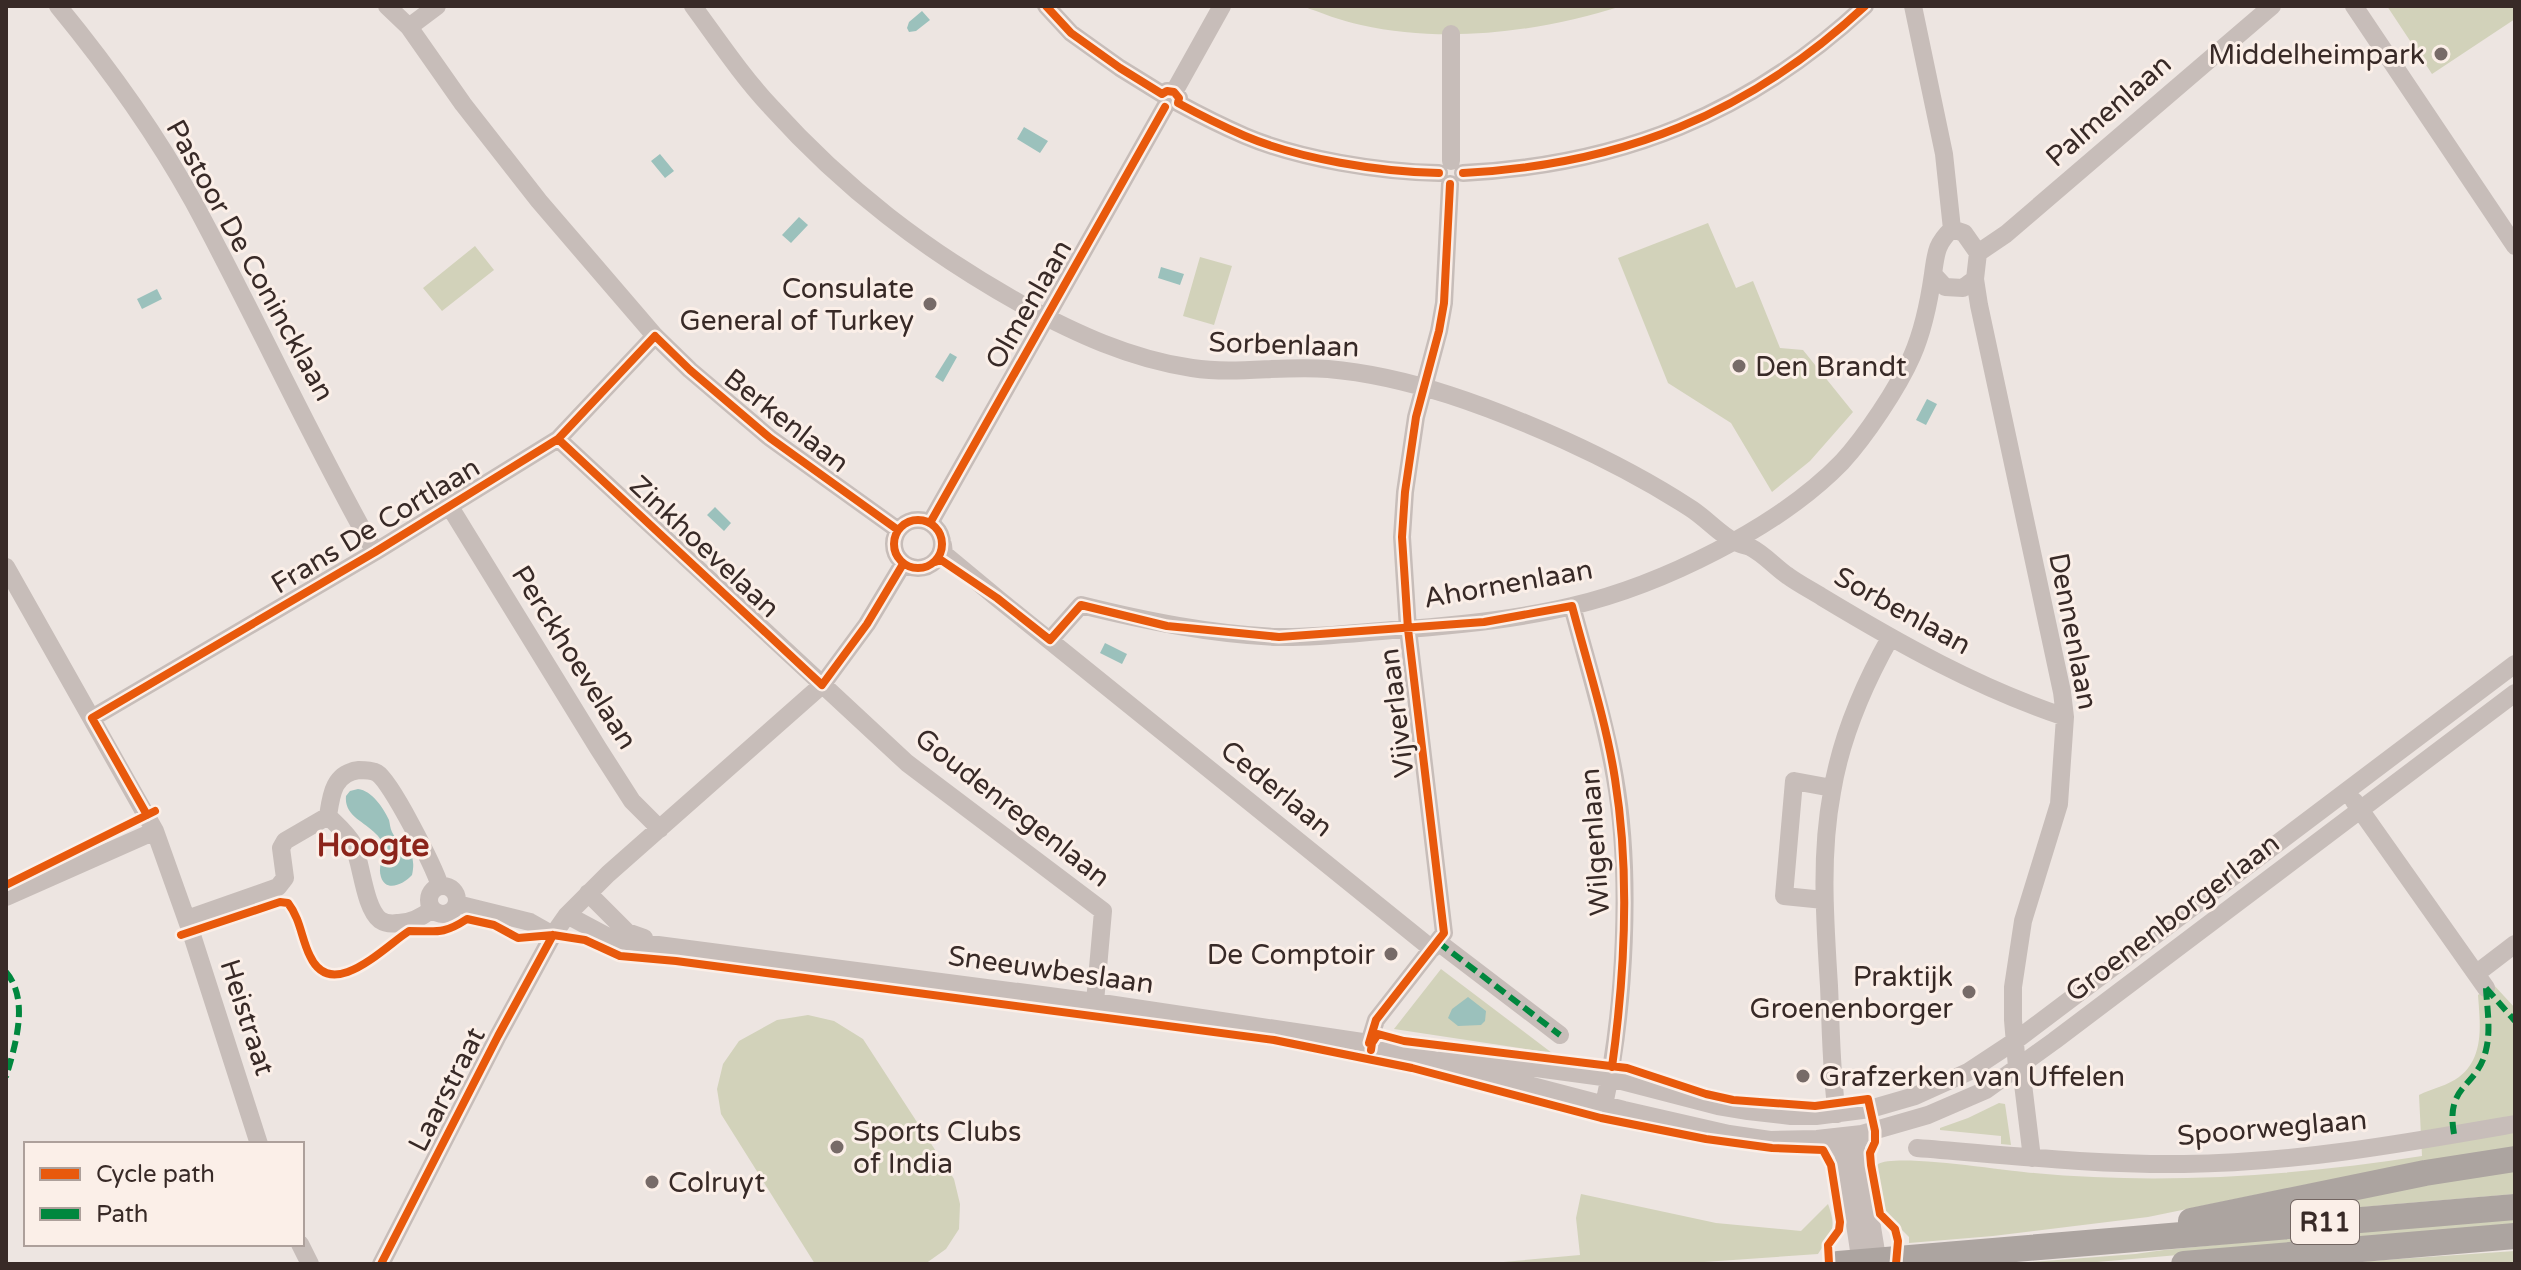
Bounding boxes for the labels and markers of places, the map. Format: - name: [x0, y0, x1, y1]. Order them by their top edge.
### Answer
- place label: Middelheimpark: [2208, 38, 2425, 72]
- marker: Middelheimpark: [2432, 45, 2450, 63]
- place label: Consulate General of Turkey: [680, 272, 914, 338]
- marker: Consulate General of Turkey: [921, 295, 939, 313]
- place label: Den Brandt: [1755, 350, 1907, 384]
- marker: Den Brandt: [1730, 357, 1748, 375]
- place label: De Comptoir: [1207, 938, 1375, 972]
- marker: De Comptoir: [1382, 945, 1400, 963]
- place label: Praktijk Groenenborger: [1749, 960, 1953, 1026]
- marker: Praktijk Groenenborger: [1960, 983, 1978, 1001]
- place label: Grafzerken van Uffelen: [1819, 1060, 2125, 1094]
- marker: Grafzerken van Uffelen: [1794, 1067, 1812, 1085]
- place label: Sports Clubs of India: [853, 1115, 1021, 1181]
- marker: Sports Clubs of India: [828, 1138, 846, 1156]
- place label: Colruyt: [668, 1166, 765, 1200]
- marker: Colruyt: [643, 1173, 661, 1191]

